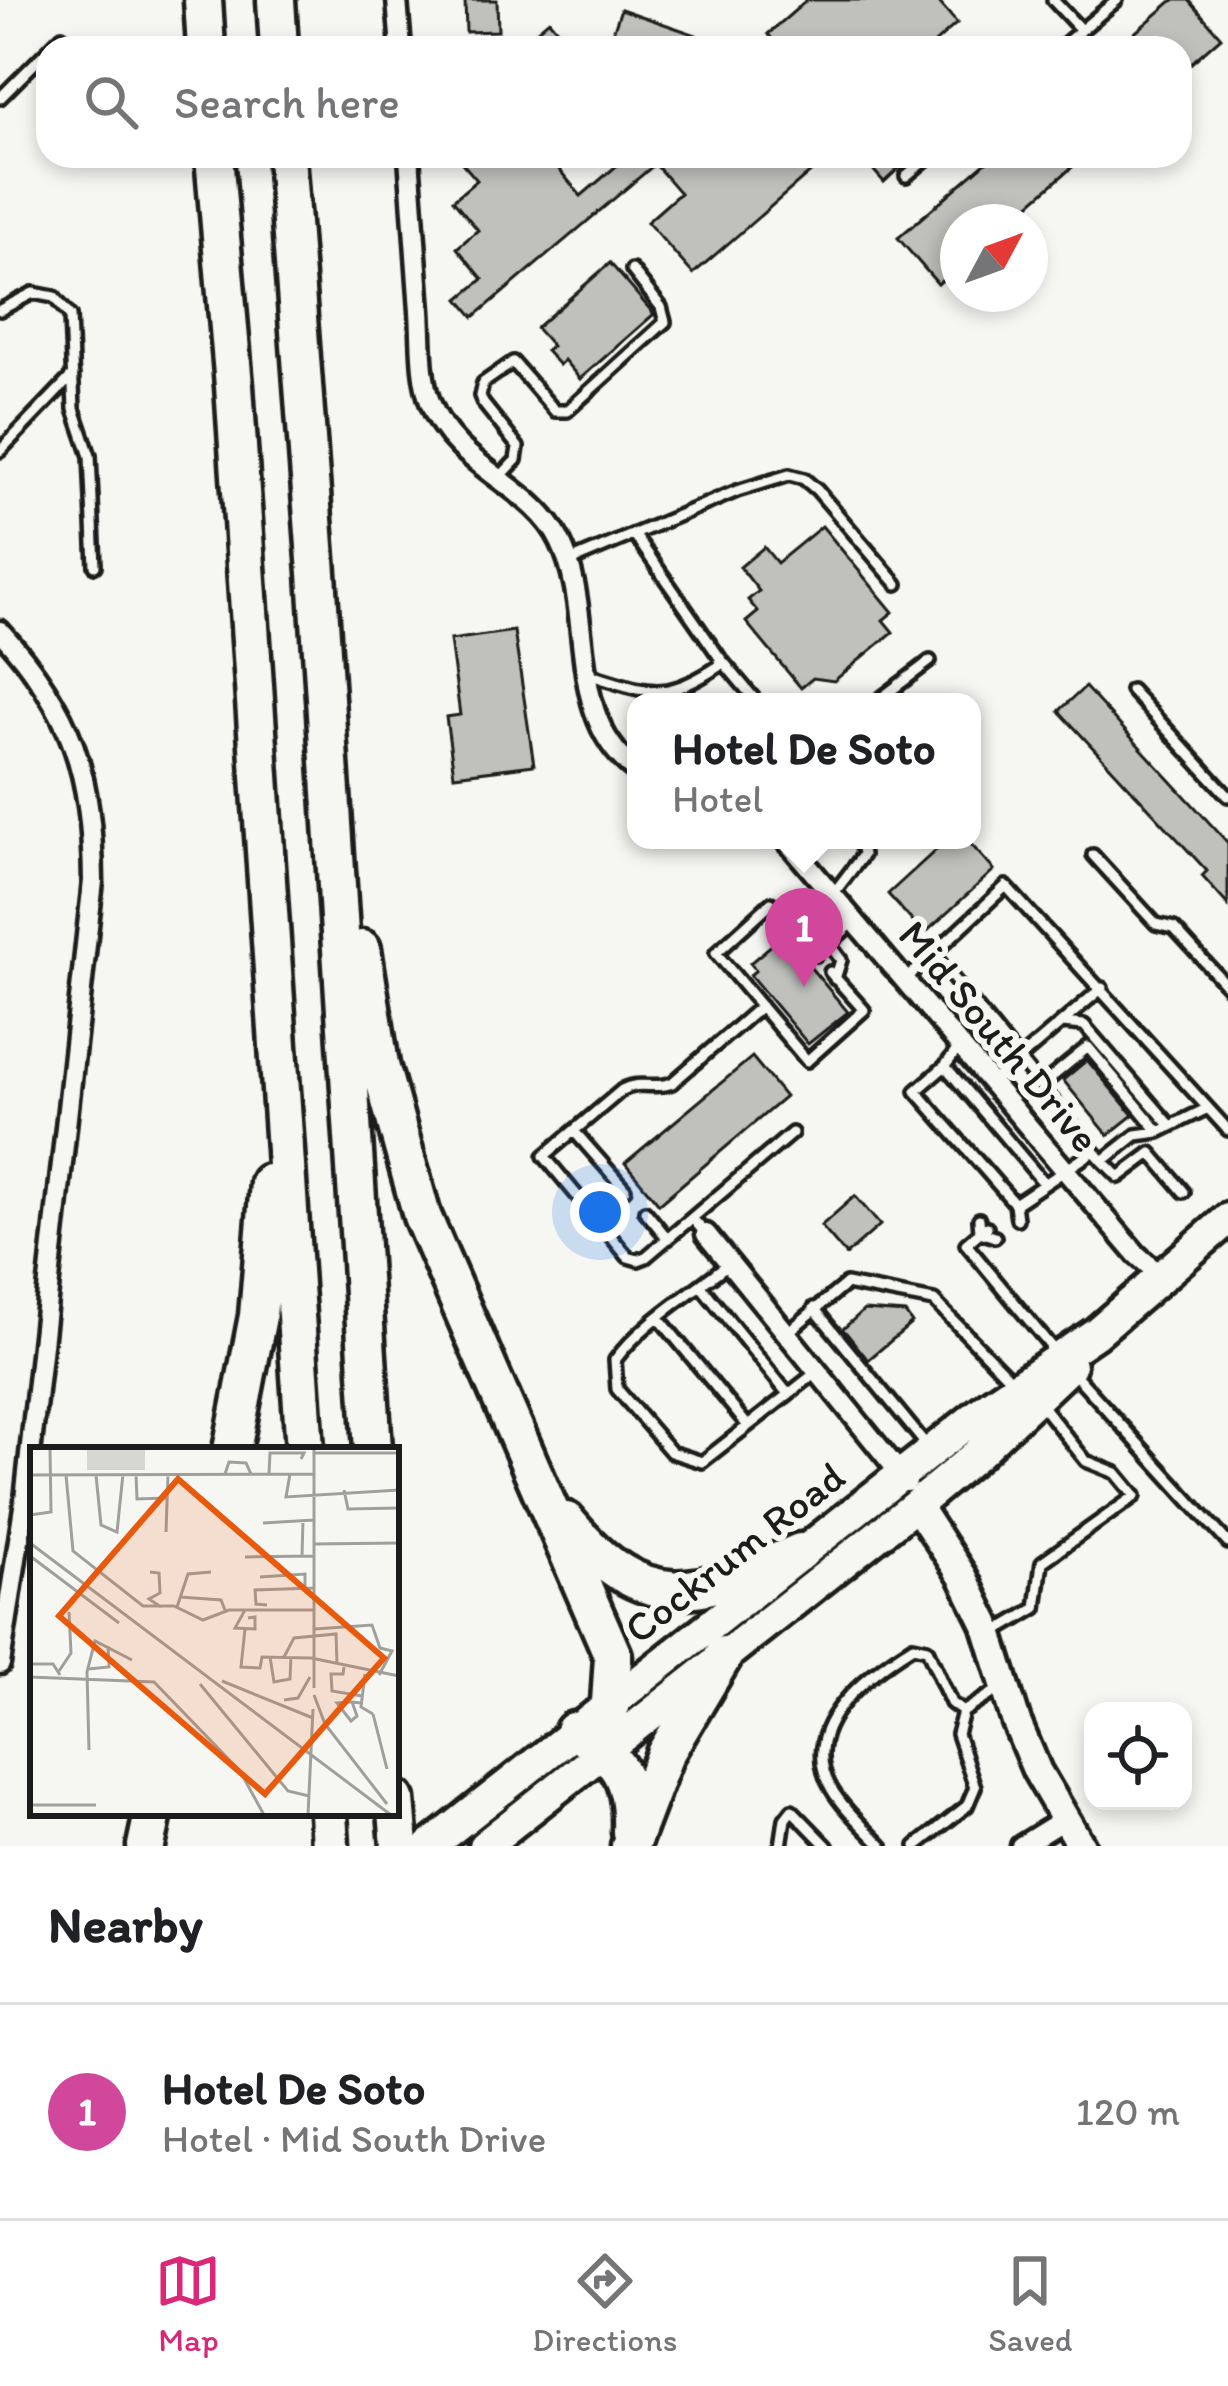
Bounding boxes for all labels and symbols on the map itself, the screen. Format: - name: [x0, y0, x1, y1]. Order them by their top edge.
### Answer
- north arrow: [940, 204, 1048, 312]
- pin: 1: [765, 888, 843, 987]
- street label: Mid South Drive: [888, 910, 1111, 1163]
- your location: [570, 1182, 630, 1242]
- inset map: [30, 1447, 399, 1816]
- street label: Cockrum Road: [614, 1451, 854, 1654]

